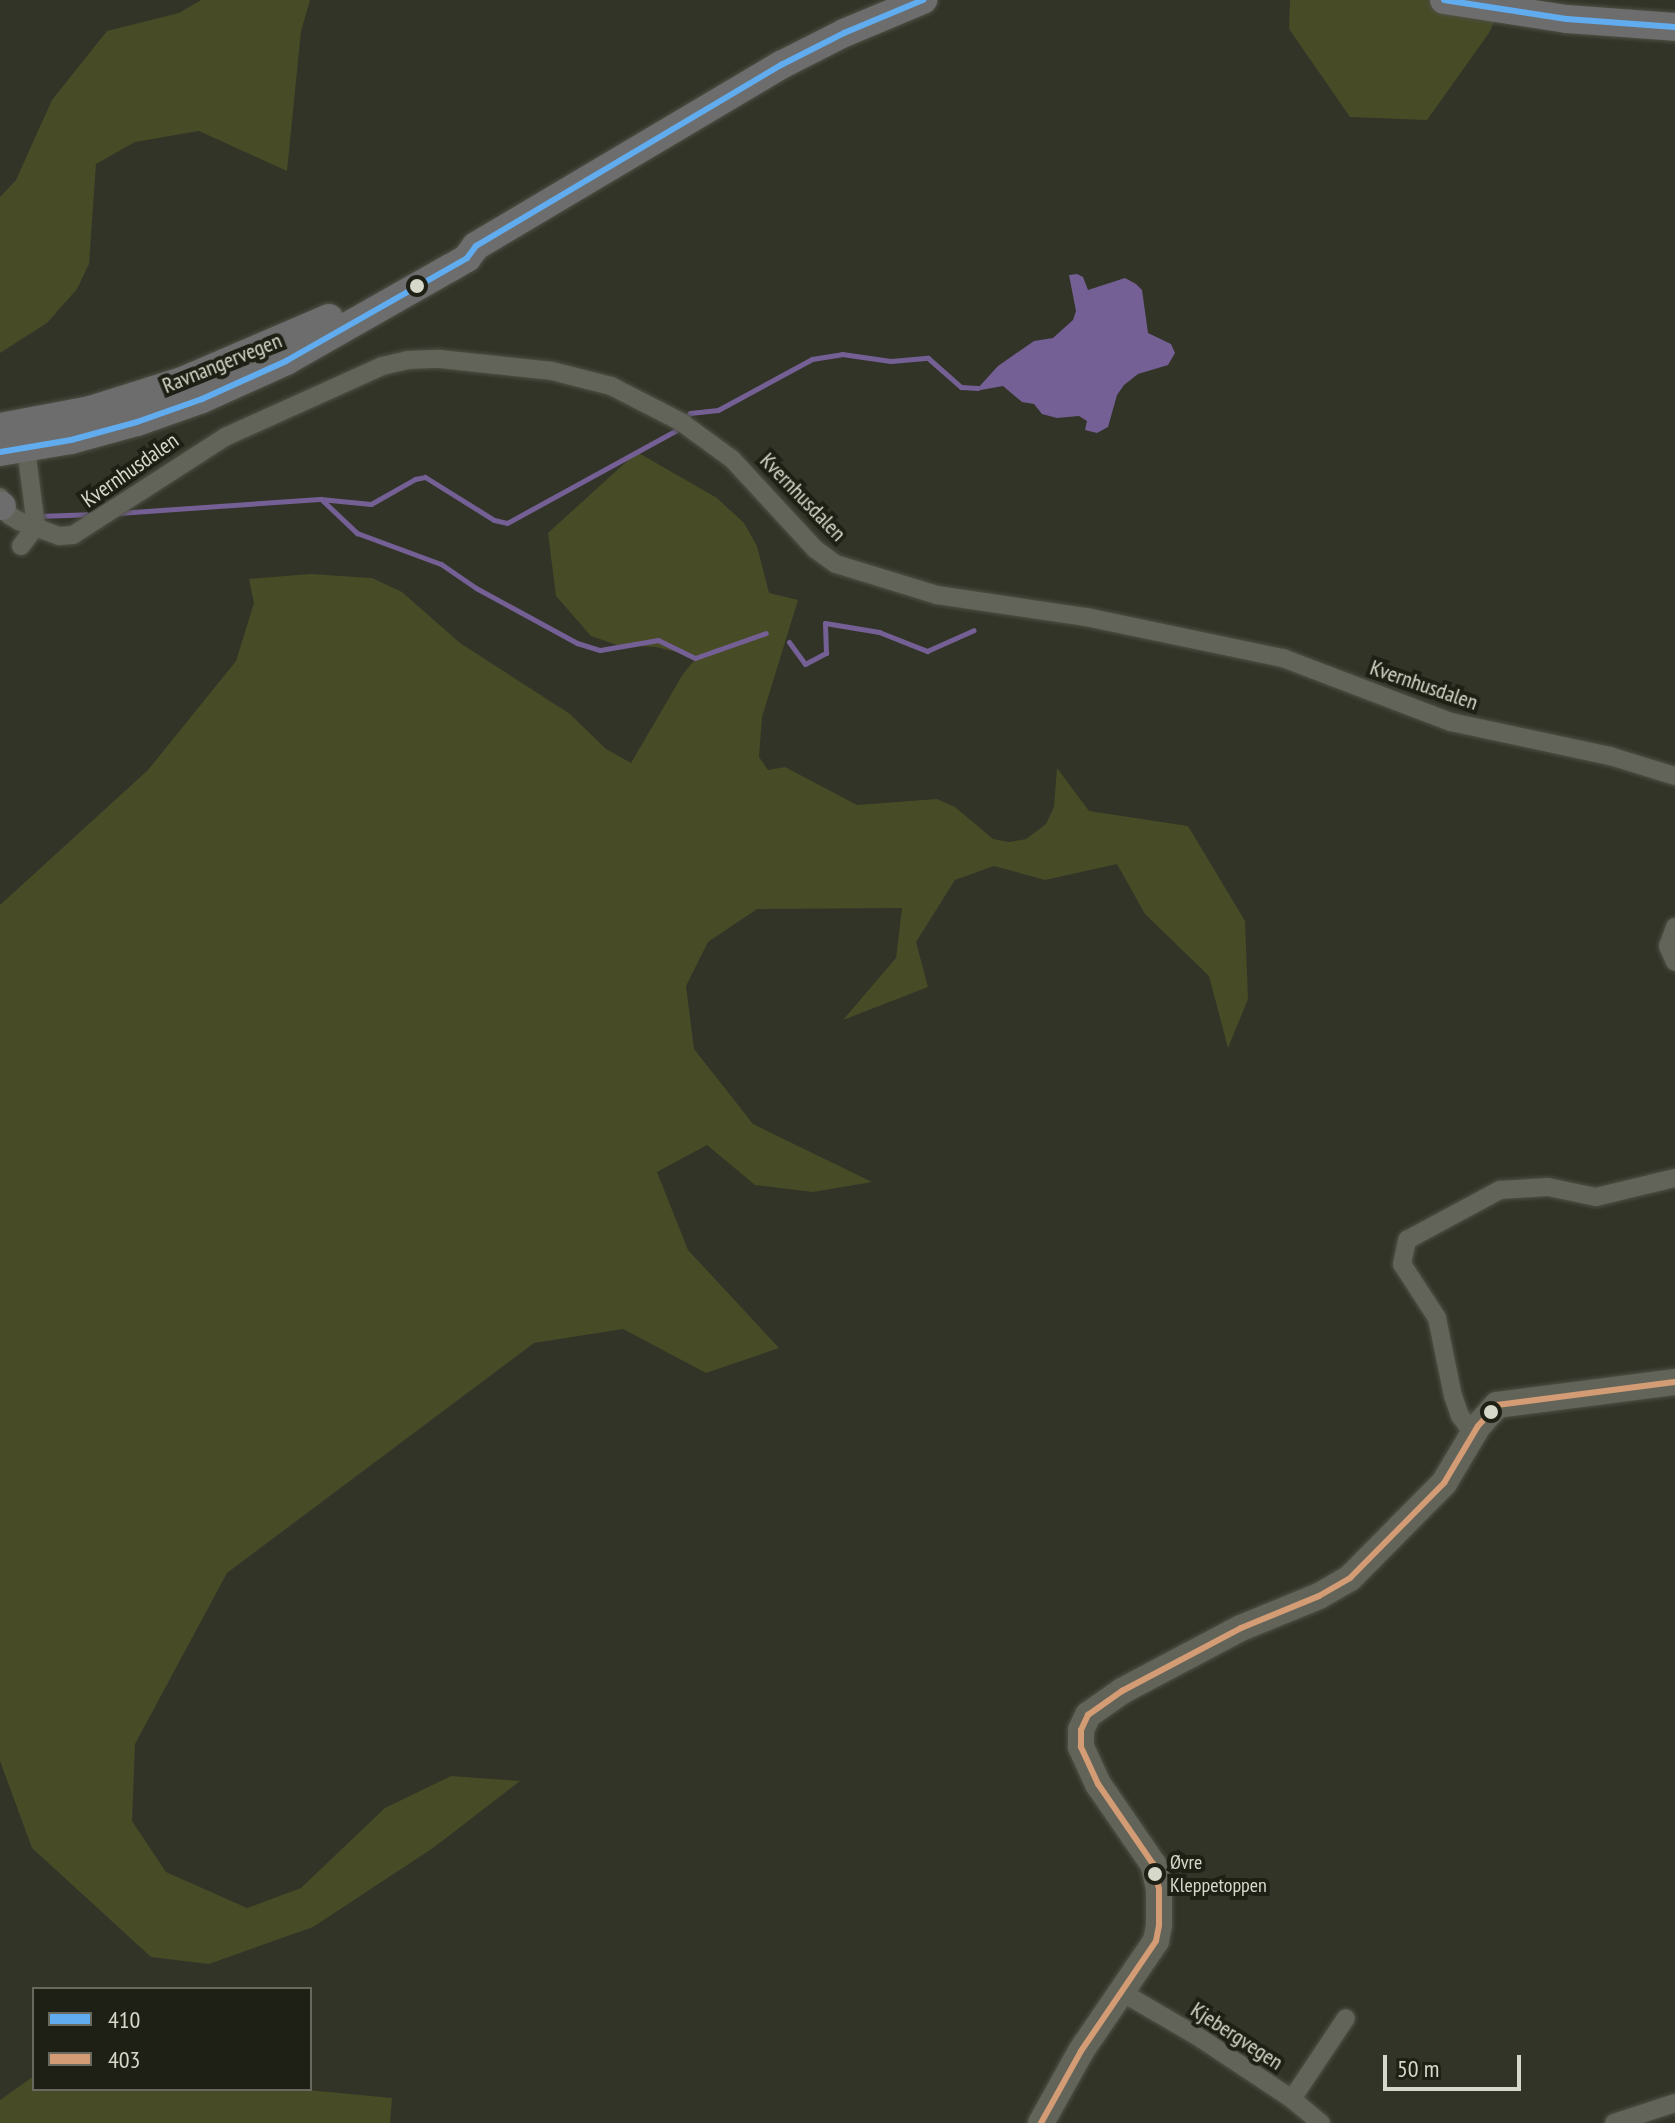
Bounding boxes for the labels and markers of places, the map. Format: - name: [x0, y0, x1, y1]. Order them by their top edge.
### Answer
- unlabelled marker: [409, 278, 425, 294]
- unlabelled marker: [1483, 1404, 1499, 1420]
- place label: Øvre Kleppetoppen: [1170, 1850, 1267, 1897]
- marker: Øvre Kleppetoppen: [1147, 1866, 1163, 1882]

